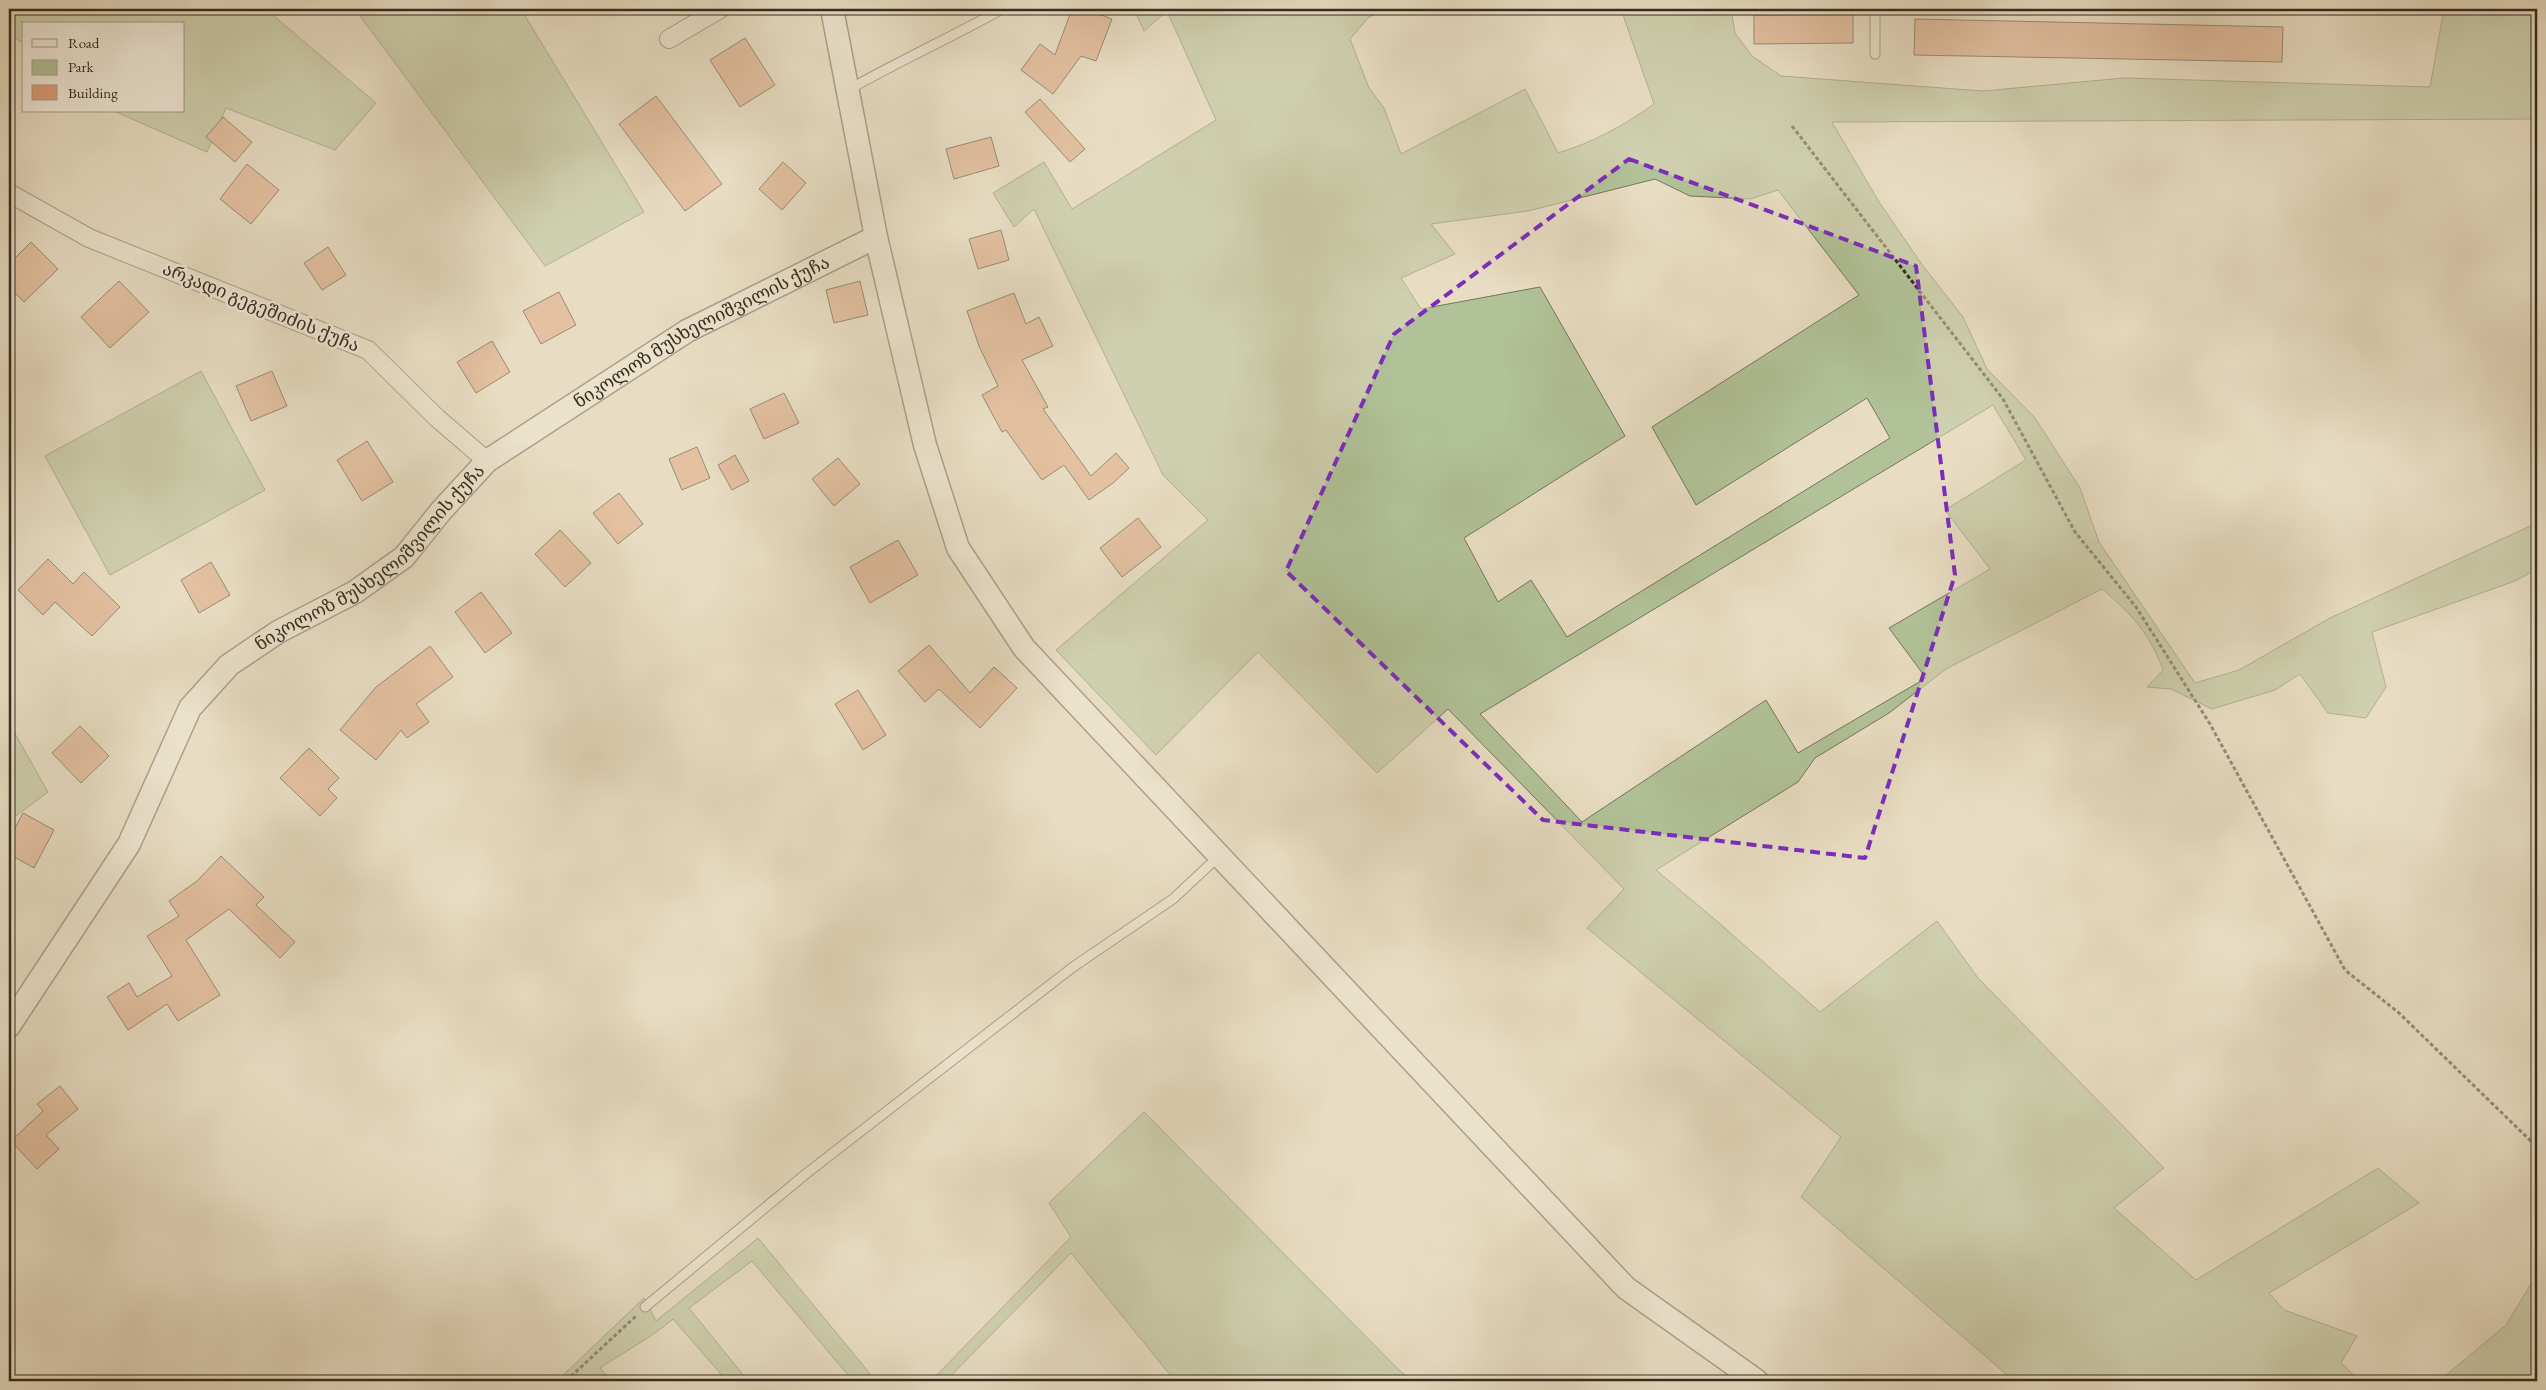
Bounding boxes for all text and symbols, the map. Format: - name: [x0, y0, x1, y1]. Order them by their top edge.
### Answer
- legend: [22, 22, 185, 112]
- text: Road: [68, 33, 100, 52]
- text: Park: [68, 57, 95, 76]
- text: Building: [68, 83, 118, 102]
- street label: ნიკოლოზ მუსხელიშვილის ქუჩა: [569, 250, 833, 413]
- street label: არკადი გეგეშიძის ქუჩა: [159, 256, 363, 357]
- street label: ნიკოლოზ მუსხელიშვილის ქუჩა: [250, 459, 489, 655]

